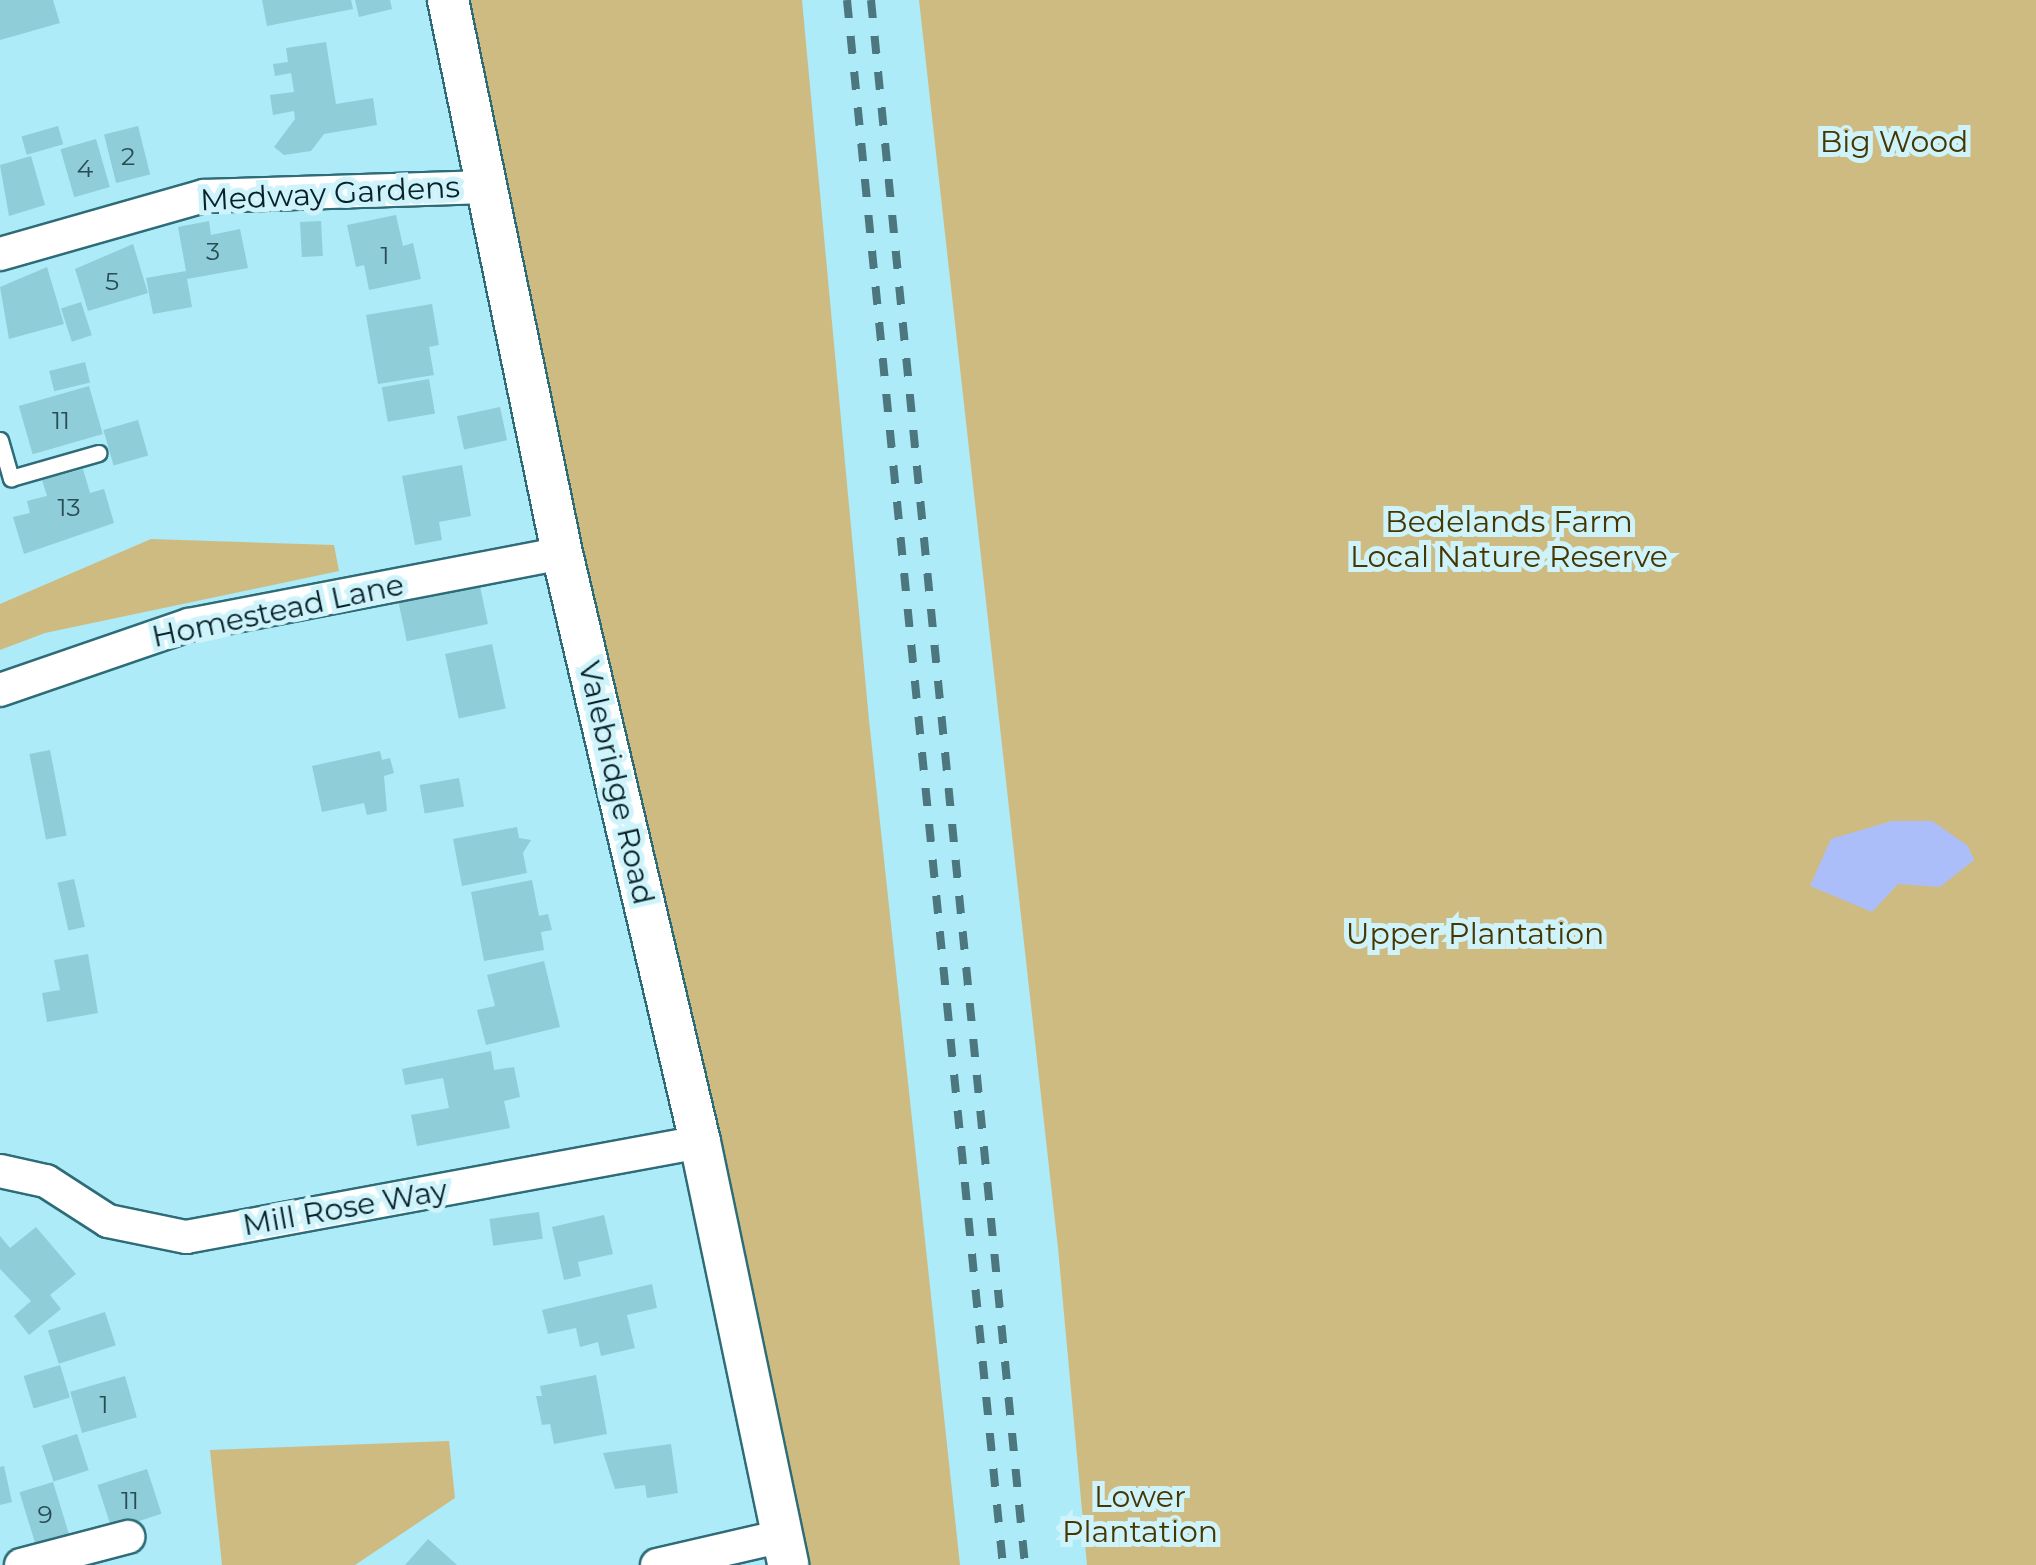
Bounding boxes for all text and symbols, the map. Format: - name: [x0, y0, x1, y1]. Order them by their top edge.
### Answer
- park label: Big Wood: [1820, 124, 1968, 160]
- house number: 2: [121, 141, 135, 171]
- house number: 4: [77, 153, 93, 183]
- street label: Medway Gardens: [199, 169, 461, 219]
- house number: 3: [206, 236, 220, 266]
- house number: 1: [380, 240, 390, 270]
- house number: 5: [105, 266, 119, 296]
- house number: 11: [52, 405, 70, 435]
- house number: 13: [57, 492, 81, 522]
- park label: Bedelands Farm Local Nature Reserve: [1350, 504, 1668, 574]
- street label: Homestead Lane: [149, 567, 407, 655]
- street label: Valebridge Road: [570, 658, 662, 908]
- park label: Upper Plantation: [1346, 916, 1604, 952]
- street label: Mill Rose Way: [240, 1172, 450, 1244]
- house number: 1: [99, 1389, 109, 1419]
- park label: Lower Plantation: [1062, 1479, 1218, 1550]
- house number: 11: [121, 1485, 139, 1515]
- house number: 9: [37, 1499, 53, 1529]

